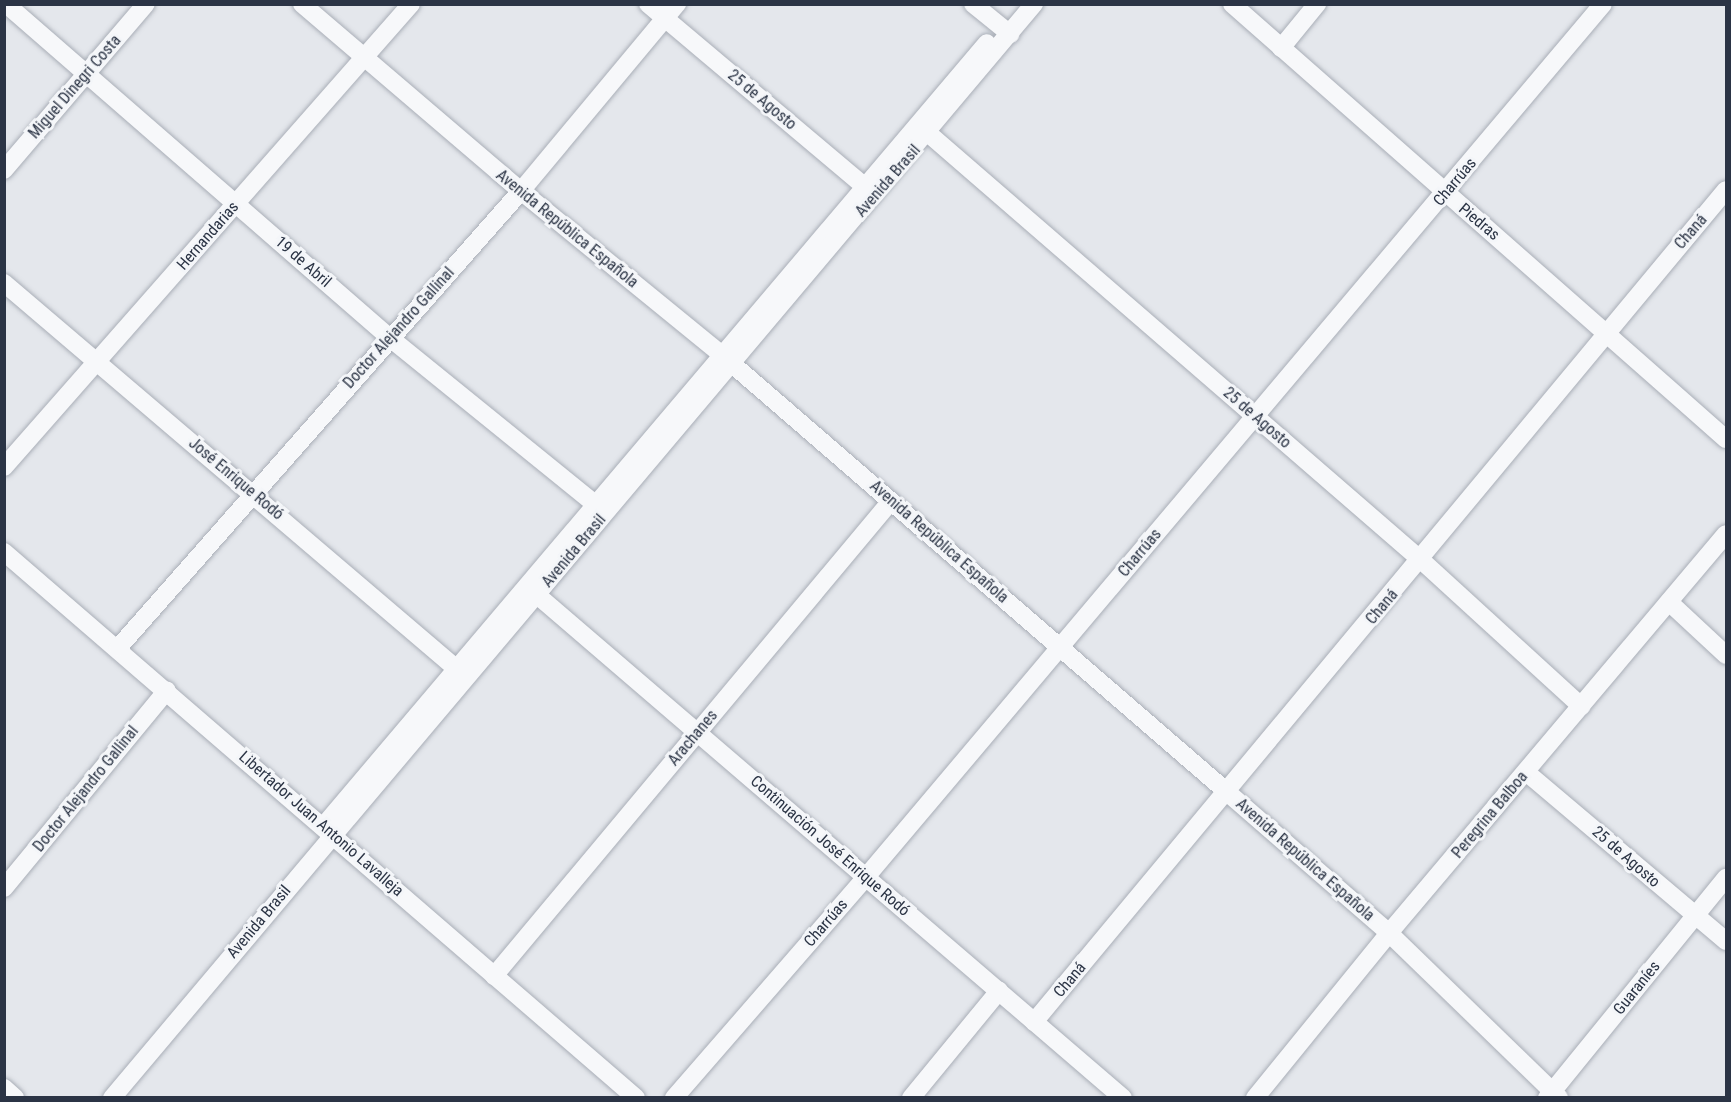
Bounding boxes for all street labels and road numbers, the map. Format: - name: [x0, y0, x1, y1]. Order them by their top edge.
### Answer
- street label: Miguel Dinegri Costa: [25, 31, 125, 143]
- street label: 25 de Agosto: [724, 66, 800, 134]
- street label: Avenida Brasil: [851, 141, 925, 221]
- street label: Charrúas: [1429, 154, 1481, 210]
- street label: Avenida República Española: [492, 166, 642, 292]
- street label: Hernandarias: [173, 198, 243, 274]
- street label: Piedras: [1455, 199, 1503, 245]
- street label: Chaná: [1671, 211, 1711, 253]
- street label: 19 de Abril: [271, 232, 335, 292]
- street label: Doctor Alejandro Gallinal: [339, 263, 459, 393]
- street label: 25 de Agosto: [1219, 383, 1295, 453]
- street label: José Enrique Rodó: [185, 434, 287, 524]
- street label: Avenida República Española: [866, 477, 1012, 607]
- street label: Avenida Brasil: [538, 511, 610, 591]
- street label: Charrúas: [1114, 525, 1166, 581]
- street label: Chaná: [1362, 586, 1402, 628]
- street label: Arachanes: [664, 706, 722, 770]
- street label: Doctor Alejandro Gallinal: [29, 722, 143, 856]
- street label: Libertador Juan Antonio Lavalleja: [235, 747, 407, 901]
- street label: Peregrina Balboa: [1448, 768, 1532, 862]
- street label: Continuación José Enrique Rodó: [746, 772, 914, 920]
- street label: Avenida República Española: [1232, 795, 1378, 925]
- street label: 25 de Agosto: [1588, 822, 1664, 892]
- street label: Avenida Brasil: [223, 882, 295, 962]
- street label: Charrúas: [800, 895, 852, 951]
- street label: Guaraníes: [1610, 957, 1664, 1019]
- street label: Chaná: [1050, 959, 1090, 1001]

